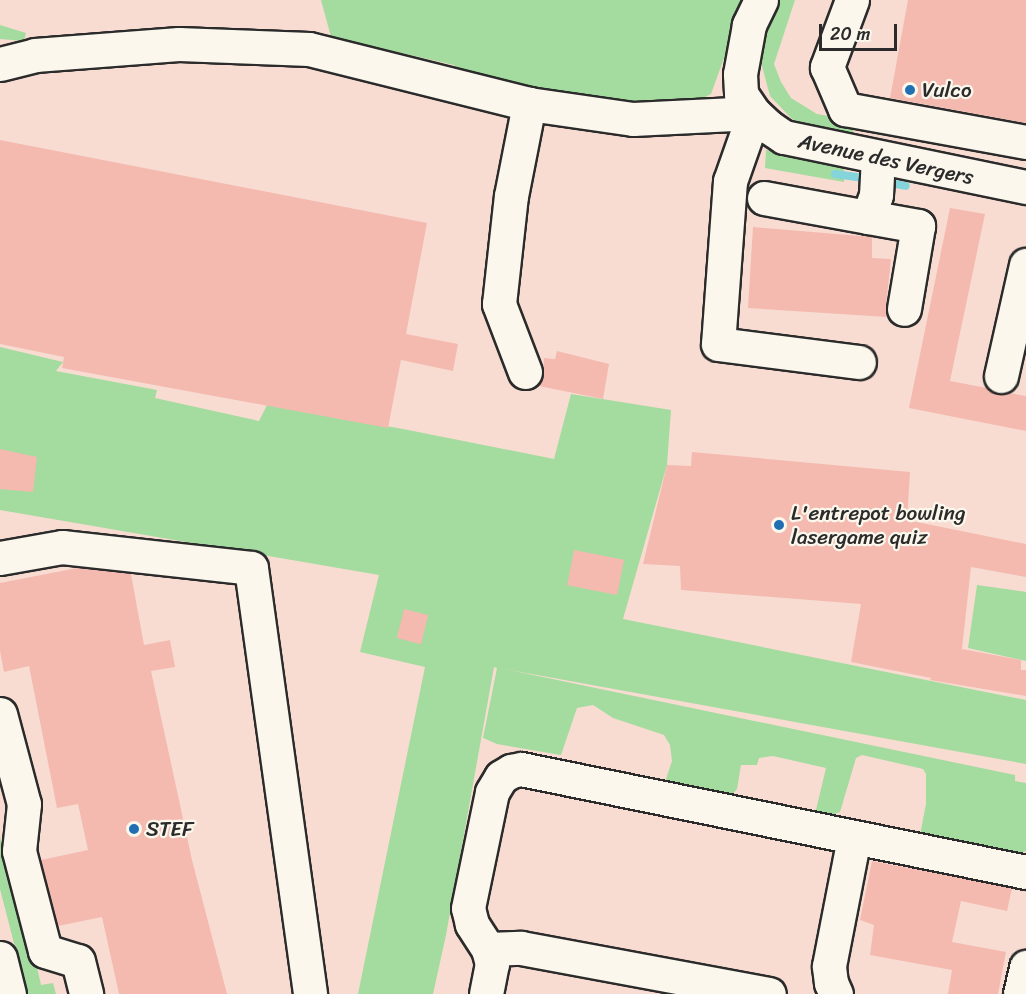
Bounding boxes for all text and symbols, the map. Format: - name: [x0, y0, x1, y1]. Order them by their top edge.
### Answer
- scale bar: [822, 12, 900, 50]
- text: 20 m: [830, 18, 870, 50]
- place label: Vulco: [922, 77, 972, 103]
- marker: Vulco: [903, 83, 917, 97]
- street label: Avenue des Vergers: [796, 128, 976, 190]
- place label: L'entrepot bowling lasergame quiz: [791, 500, 966, 550]
- marker: L'entrepot bowling lasergame quiz: [772, 518, 786, 532]
- place label: STEF: [146, 816, 193, 842]
- marker: STEF: [127, 822, 141, 836]

